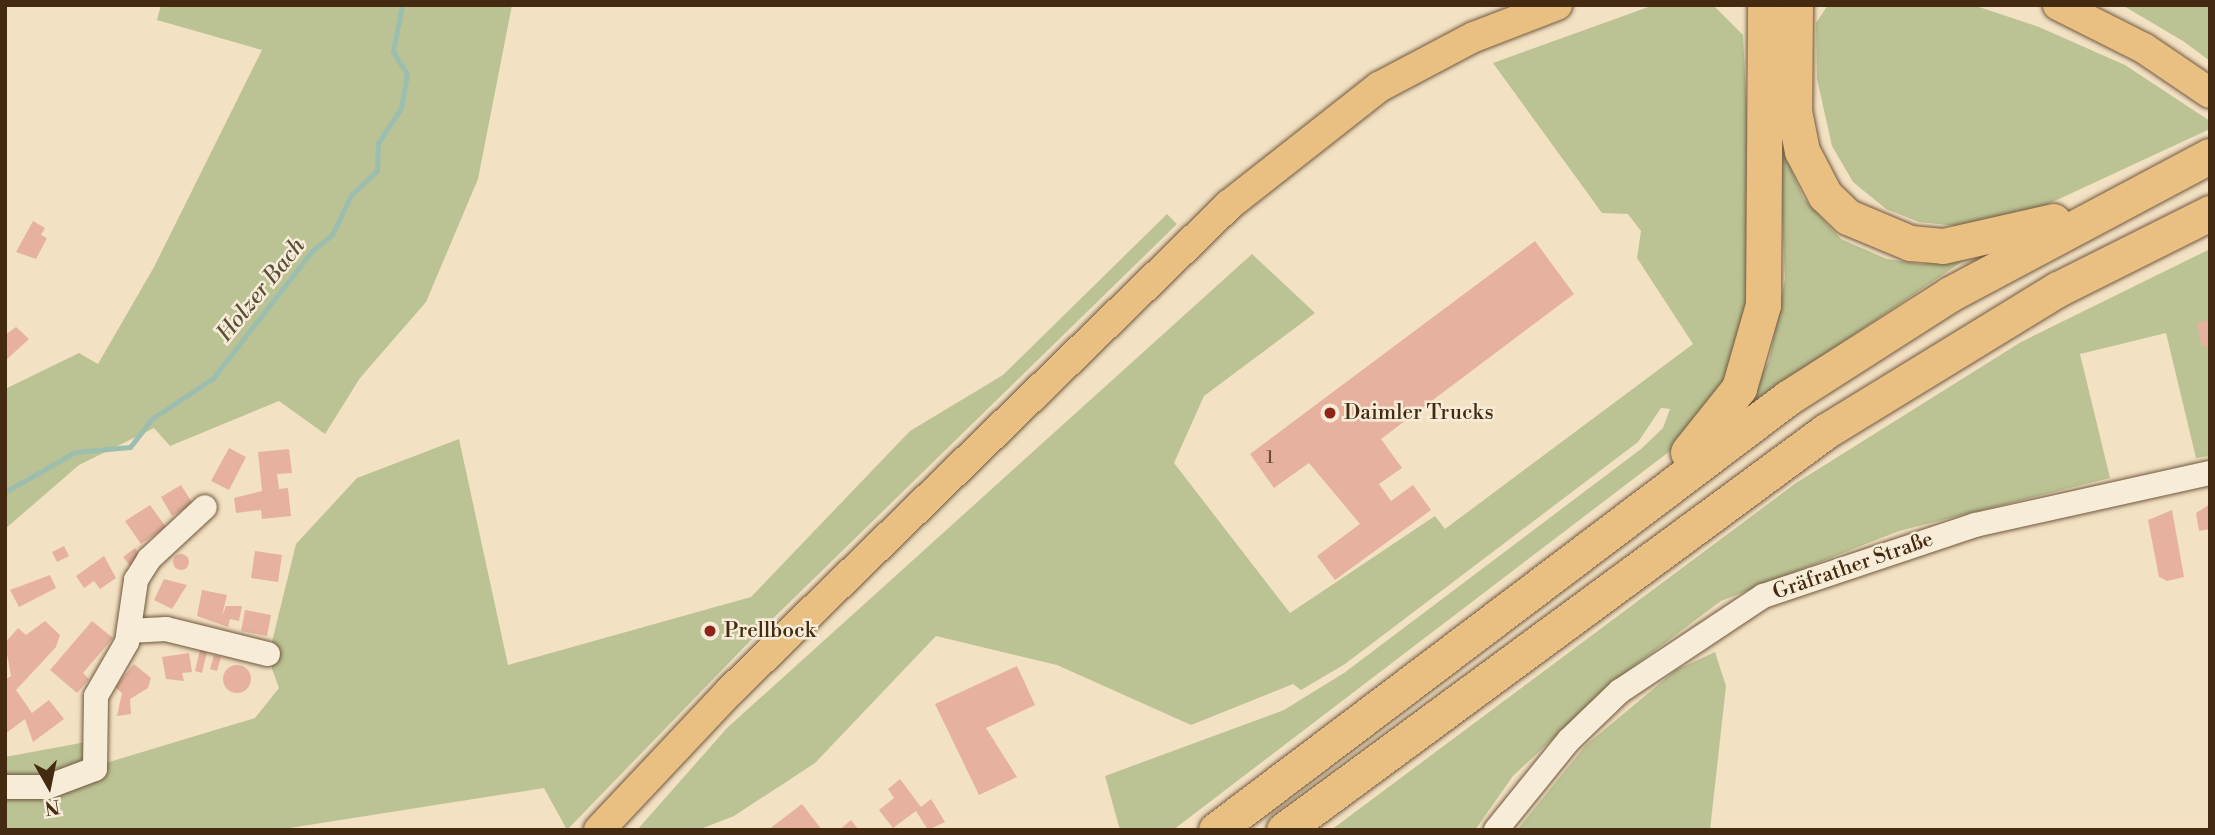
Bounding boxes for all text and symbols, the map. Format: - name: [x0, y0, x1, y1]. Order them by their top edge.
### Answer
- water label: Holzer Bach: [211, 233, 311, 347]
- place label: Daimler Trucks: [1344, 400, 1494, 426]
- marker: Daimler Trucks: [1322, 405, 1338, 421]
- house number: 1: [1266, 447, 1274, 469]
- street label: Gräfrather Straße: [1769, 527, 1937, 605]
- place label: Prellbock: [724, 618, 816, 644]
- marker: Prellbock: [702, 623, 718, 639]
- north arrow: [14, 751, 84, 821]
- text: N: [43, 794, 62, 820]

